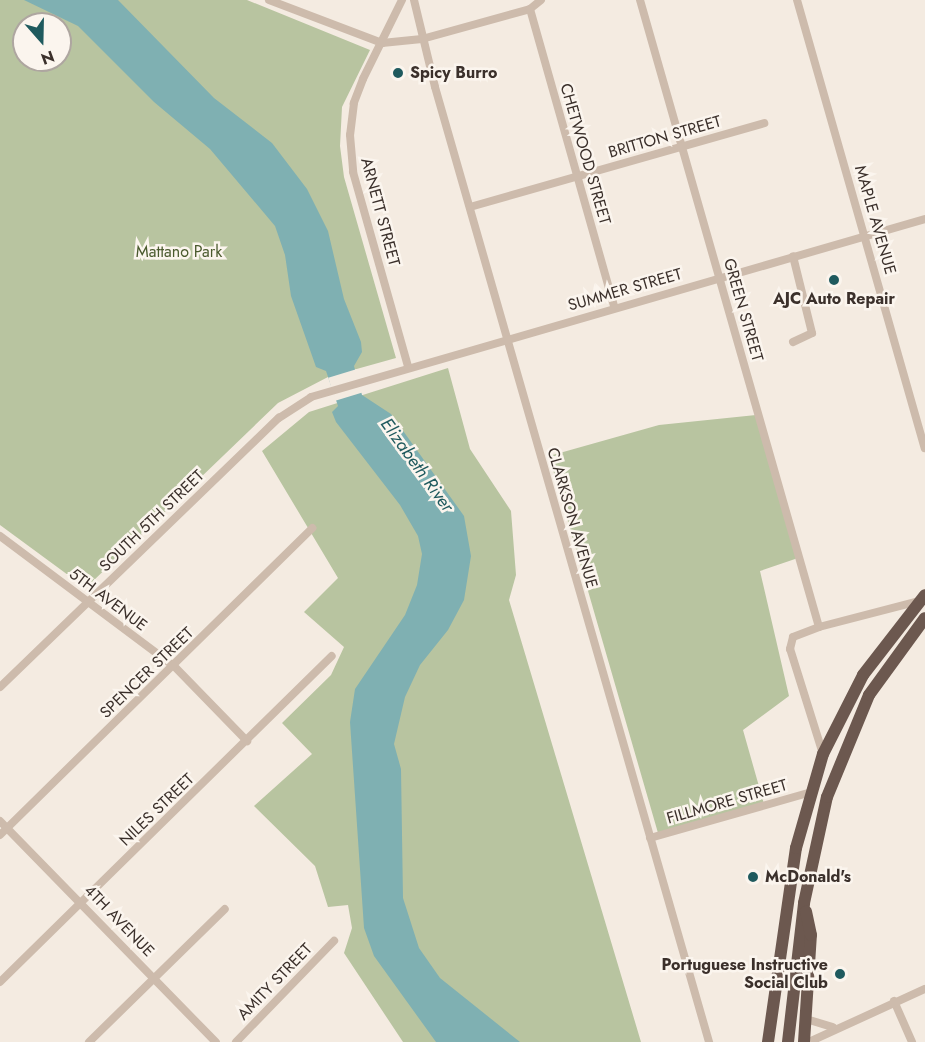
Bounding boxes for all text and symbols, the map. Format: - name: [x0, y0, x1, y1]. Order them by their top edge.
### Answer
- north arrow: [12, 12, 72, 72]
- text: N: [38, 45, 58, 70]
- place label: Spicy Burro: [410, 63, 498, 83]
- marker: Spicy Burro: [391, 66, 405, 80]
- street label: CHETWOOD STREET: [556, 81, 614, 227]
- street label: BRITTON STREET: [606, 112, 724, 162]
- street label: ARNETT STREET: [356, 156, 404, 268]
- street label: MAPLE AVENUE: [850, 163, 900, 277]
- park label: Mattano Park: [136, 242, 222, 262]
- street label: GREEN STREET: [719, 256, 767, 364]
- street label: SUMMER STREET: [566, 265, 684, 315]
- marker: AJC Auto Repair: [827, 273, 841, 287]
- place label: AJC Auto Repair: [773, 289, 895, 309]
- water label: Elizabeth River: [376, 414, 458, 516]
- street label: CLARKSON AVENUE: [543, 445, 601, 591]
- street label: SOUTH 5TH STREET: [96, 466, 208, 576]
- street label: 5TH AVENUE: [65, 565, 151, 635]
- street label: SPENCER STREET: [96, 624, 198, 722]
- street label: NILES STREET: [116, 770, 198, 850]
- street label: FILLMORE STREET: [664, 776, 790, 828]
- place label: McDonald's: [765, 867, 851, 887]
- marker: McDonald's: [746, 870, 760, 884]
- street label: 4TH AVENUE: [80, 881, 158, 961]
- street label: AMITY STREET: [234, 940, 316, 1024]
- place label: Portuguese Instructive Social Club: [662, 955, 828, 993]
- marker: Portuguese Instructive Social Club: [833, 967, 847, 981]

